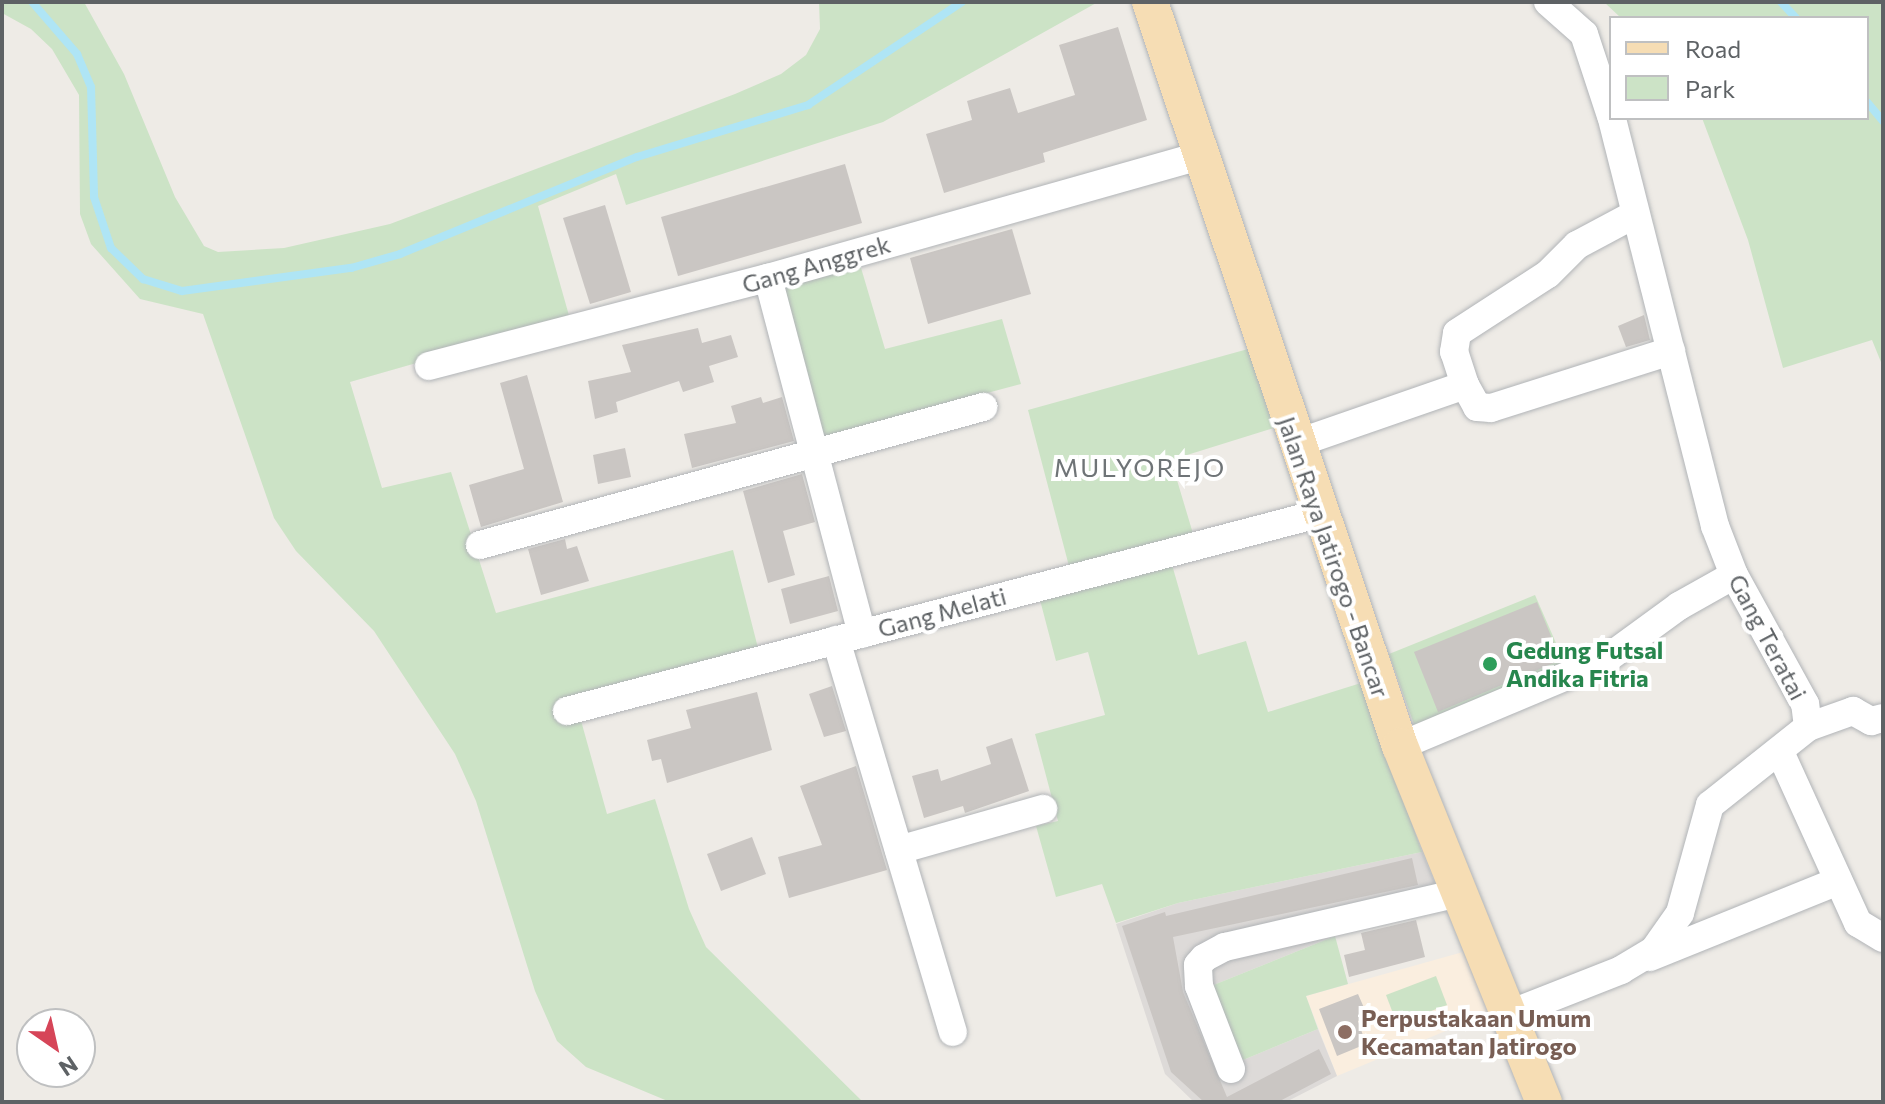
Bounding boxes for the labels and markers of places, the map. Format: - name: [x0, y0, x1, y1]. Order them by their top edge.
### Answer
- place label: Gedung Futsal Andika Fitria: [1506, 636, 1663, 692]
- marker: Gedung Futsal Andika Fitria: [1481, 655, 1499, 673]
- place label: Perpustakaan Umum Kecamatan Jatirogo: [1361, 1004, 1591, 1060]
- marker: Perpustakaan Umum Kecamatan Jatirogo: [1336, 1023, 1354, 1041]

